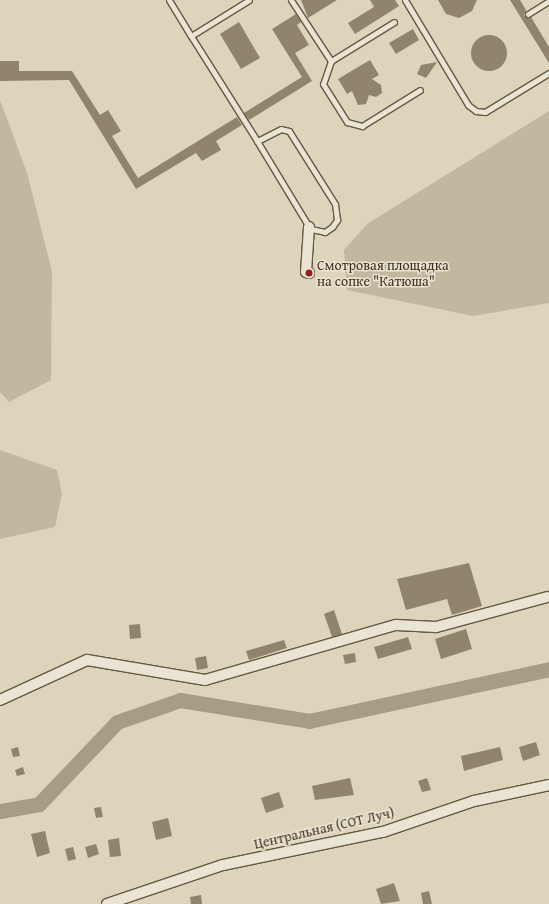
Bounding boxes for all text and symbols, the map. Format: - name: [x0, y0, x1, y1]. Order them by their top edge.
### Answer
- place label: Смотровая площадка на сопке "Катюша": [317, 257, 449, 290]
- marker: Смотровая площадка на сопке "Катюша": [304, 268, 314, 278]
- street label: Центральная (СОТ Луч): [252, 804, 396, 852]

